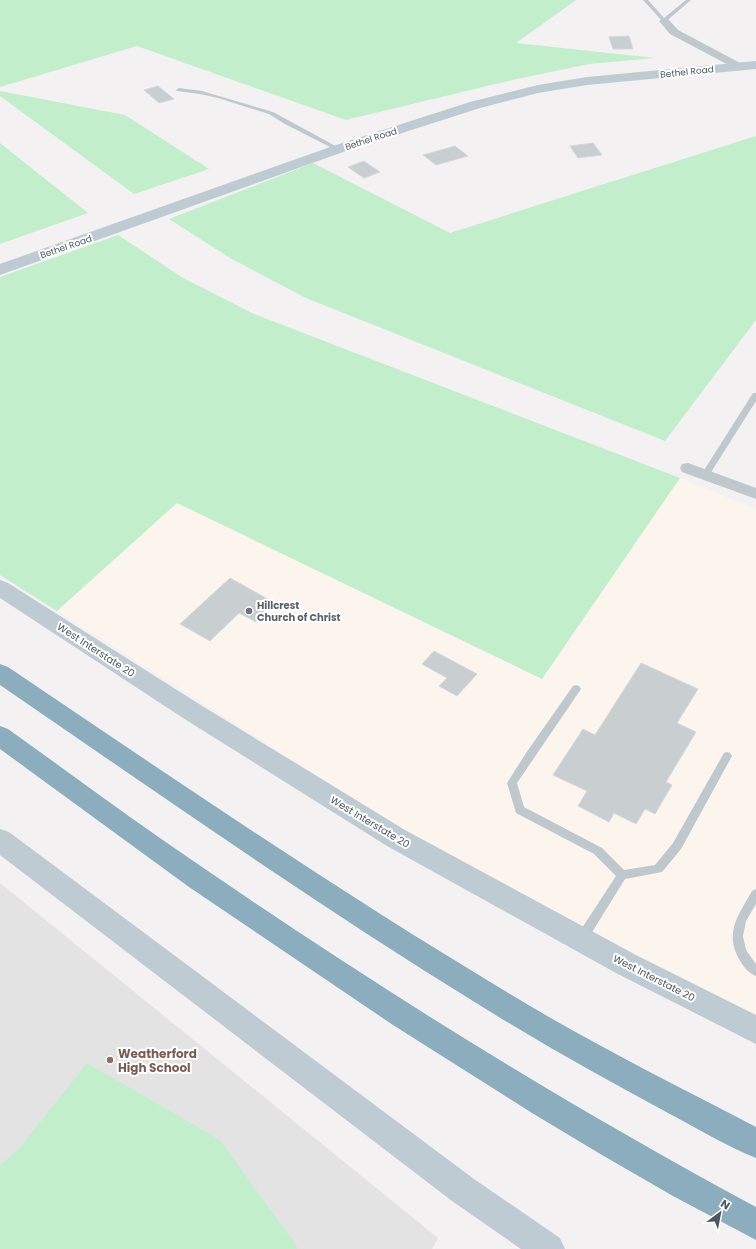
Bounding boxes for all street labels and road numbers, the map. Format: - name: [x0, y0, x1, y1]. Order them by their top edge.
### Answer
- street label: Bethel Road: [660, 63, 714, 81]
- street label: Bethel Road: [344, 125, 398, 153]
- street label: Bethel Road: [39, 233, 93, 261]
- street label: West Interstate 20: [54, 619, 138, 681]
- street label: West Interstate 20: [328, 792, 412, 852]
- street label: West Interstate 20: [610, 951, 698, 1005]

